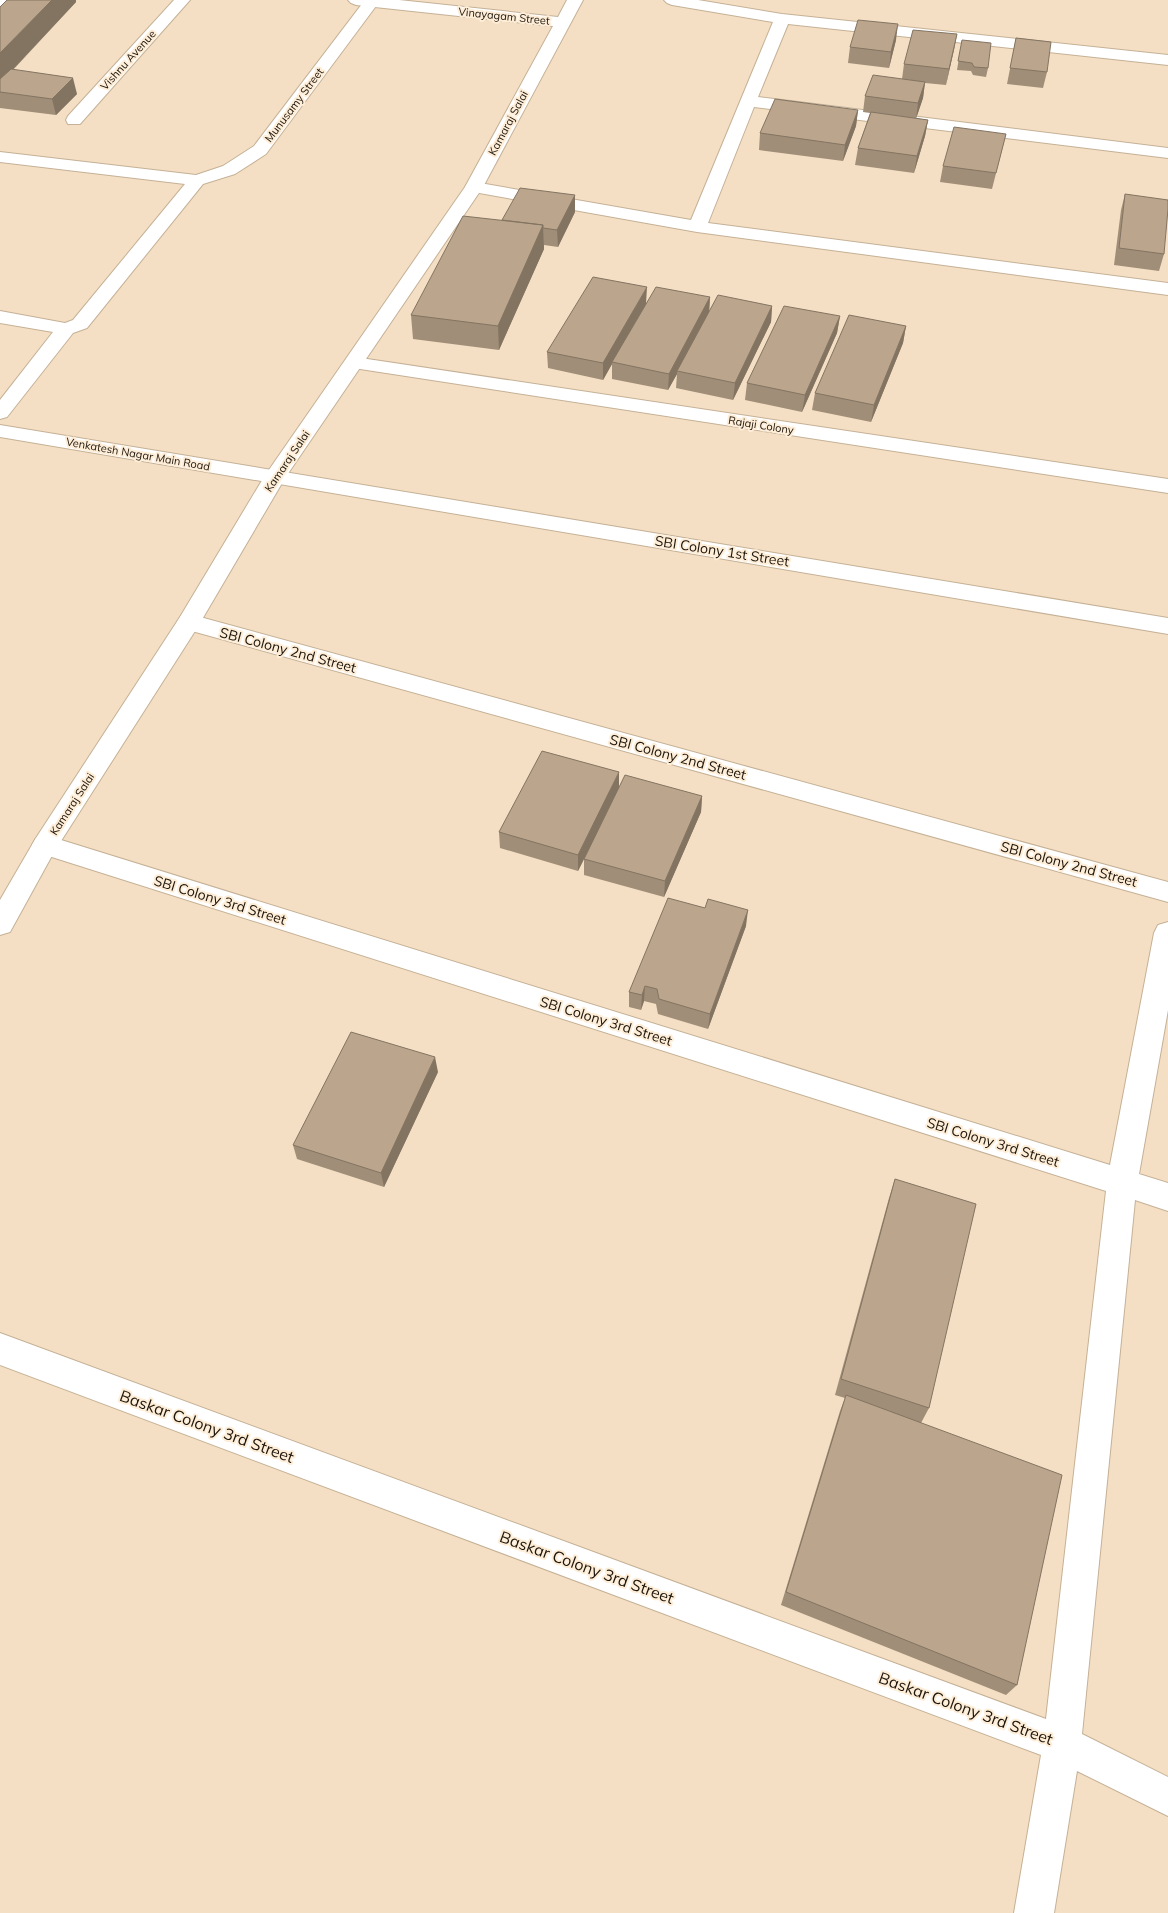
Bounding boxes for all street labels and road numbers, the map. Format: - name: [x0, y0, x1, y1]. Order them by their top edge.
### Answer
- street label: Vinayagam Street: [458, 4, 551, 28]
- street label: Vishnu Avenue: [97, 27, 159, 93]
- street label: Munusamy Street: [262, 65, 327, 145]
- street label: Kamaraj Salai: [485, 88, 531, 158]
- street label: Rajaji Colony: [727, 413, 795, 437]
- street label: Kamaraj Salai: [261, 428, 313, 494]
- street label: Venkatesh Nagar Main Road: [65, 434, 211, 474]
- street label: SBI Colony 1st Street: [654, 531, 791, 571]
- street label: SBI Colony 2nd Street: [218, 623, 358, 677]
- street label: SBI Colony 2nd Street: [608, 730, 748, 784]
- street label: Kamaraj Salai: [47, 770, 97, 838]
- street label: SBI Colony 2nd Street: [999, 837, 1139, 891]
- street label: SBI Colony 3rd Street: [152, 871, 288, 929]
- street label: SBI Colony 3rd Street: [538, 992, 674, 1050]
- street label: SBI Colony 3rd Street: [925, 1113, 1061, 1171]
- street label: Baskar Colony 3rd Street: [117, 1385, 297, 1467]
- street label: Baskar Colony 3rd Street: [497, 1526, 677, 1608]
- street label: Baskar Colony 3rd Street: [876, 1667, 1056, 1749]

